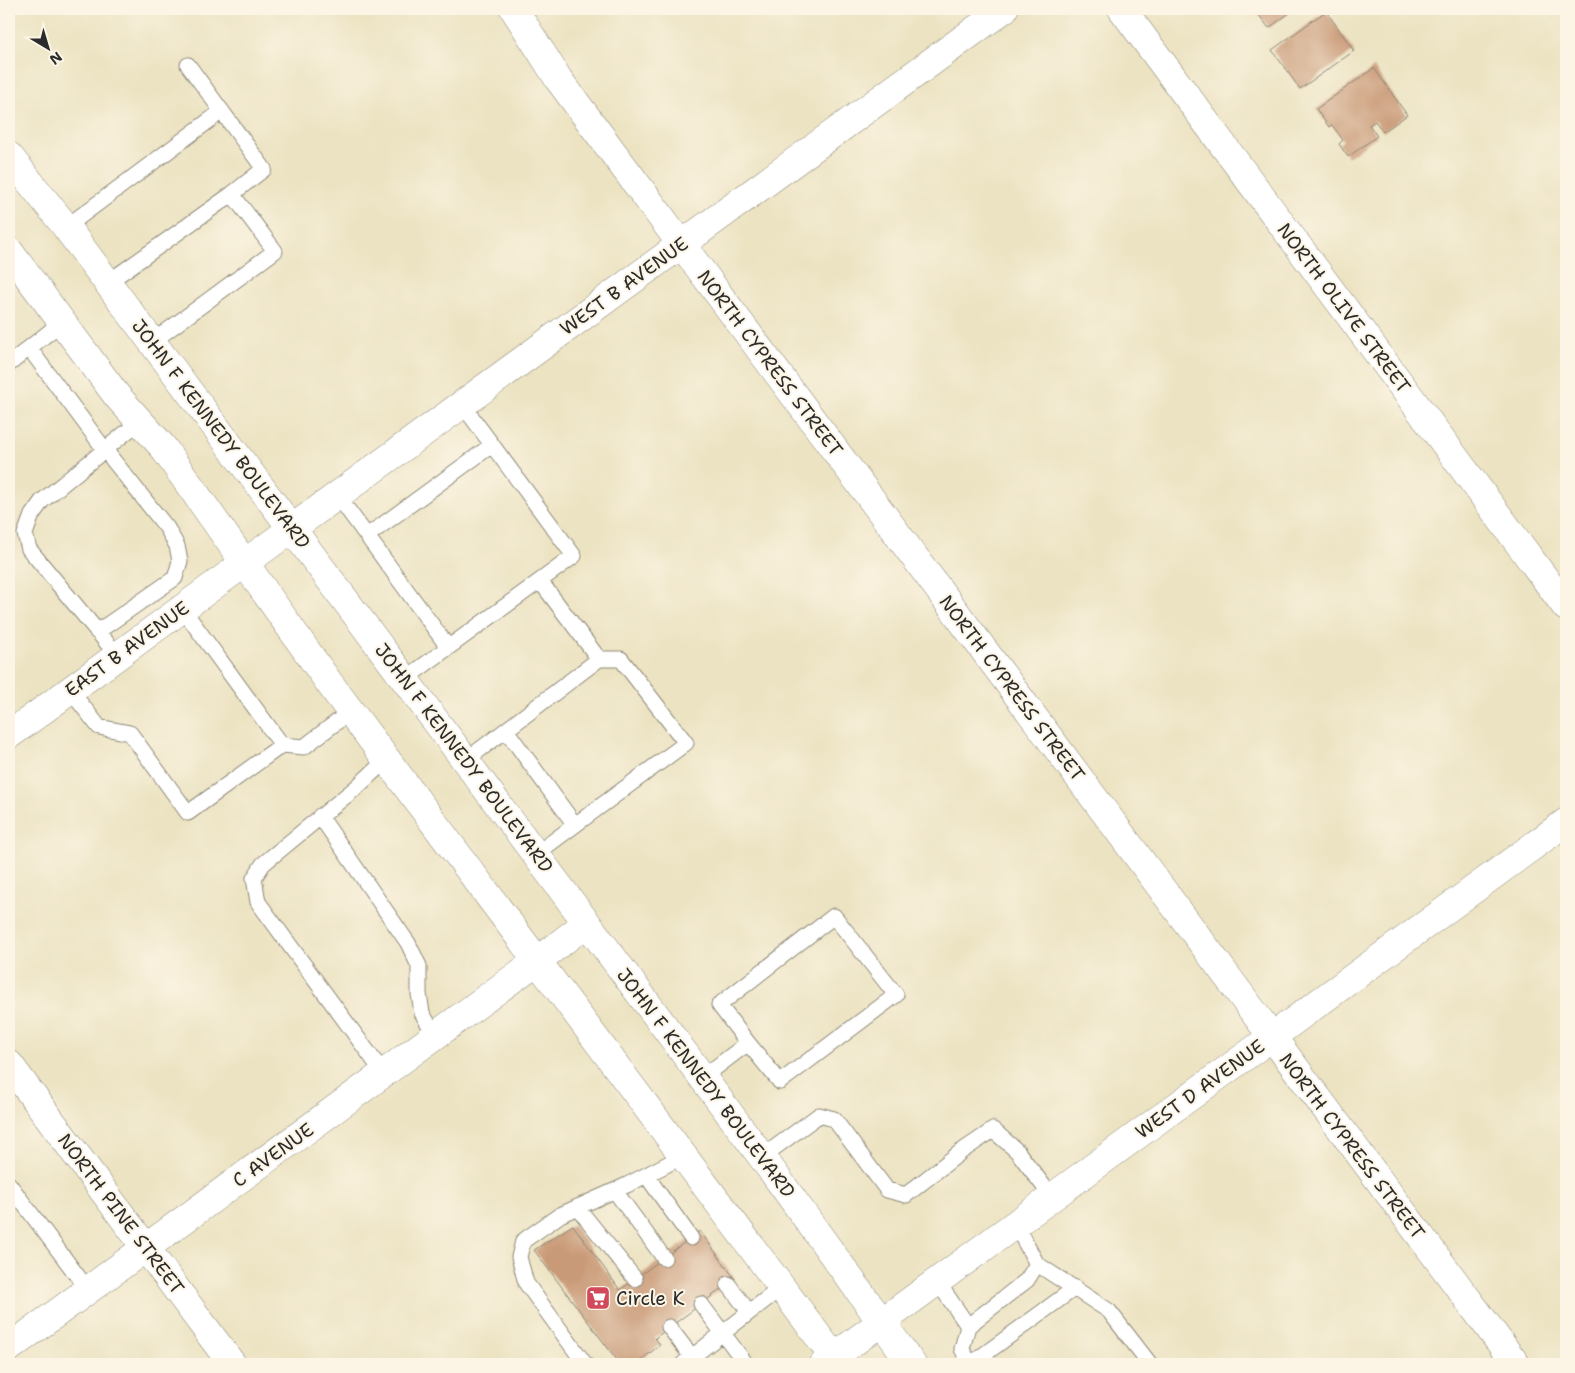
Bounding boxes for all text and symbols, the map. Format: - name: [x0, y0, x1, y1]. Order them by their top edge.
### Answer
- north arrow: [22, 22, 72, 72]
- text: N: [46, 48, 66, 69]
- street label: NORTH OLIVE STREET: [1272, 218, 1417, 398]
- street label: WEST B AVENUE: [555, 231, 693, 341]
- street label: NORTH CYPRESS STREET: [692, 265, 849, 462]
- street label: JOHN F KENNEDY BOULEVARD: [126, 314, 316, 554]
- street label: NORTH CYPRESS STREET: [934, 590, 1091, 787]
- street label: EAST B AVENUE: [60, 595, 194, 703]
- street label: JOHN F KENNEDY BOULEVARD: [369, 638, 559, 878]
- street label: JOHN F KENNEDY BOULEVARD: [611, 963, 801, 1203]
- street label: WEST D AVENUE: [1130, 1034, 1270, 1144]
- street label: NORTH CYPRESS STREET: [1274, 1048, 1431, 1245]
- street label: C AVENUE: [227, 1117, 319, 1193]
- street label: NORTH PINE STREET: [52, 1128, 190, 1300]
- supermarket icon: Circle K: [585, 1285, 611, 1311]
- place label: Circle K: [616, 1286, 685, 1311]

